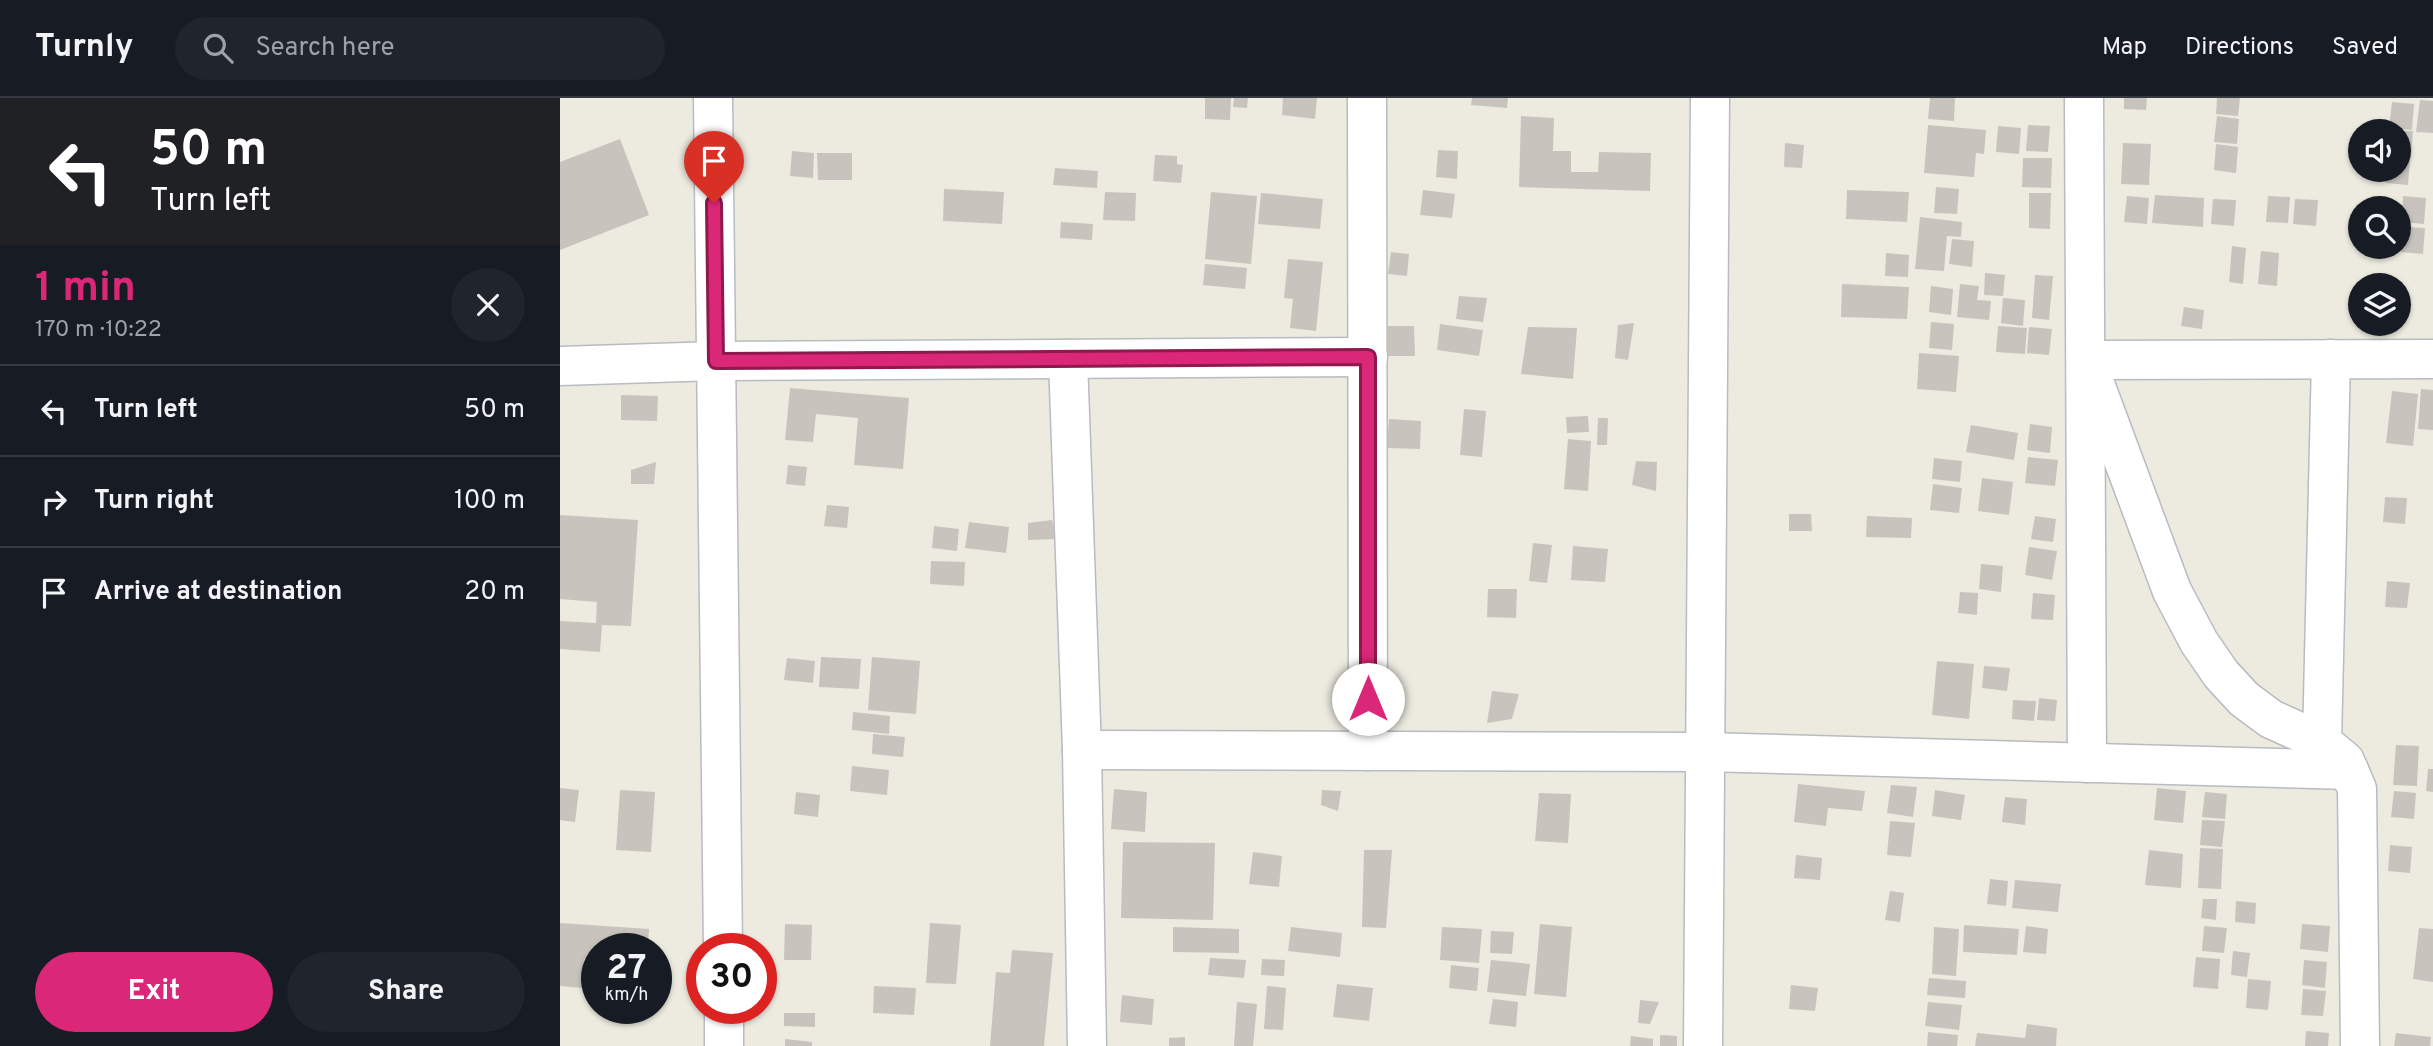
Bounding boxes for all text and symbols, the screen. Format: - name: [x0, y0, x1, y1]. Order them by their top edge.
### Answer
- search box: [175, 17, 665, 80]
- text: Turnly: [35, 27, 133, 69]
- icon: search: [199, 29, 237, 67]
- text: Search here: [255, 32, 394, 65]
- text: Map: [2102, 33, 2147, 63]
- text: Directions: [2185, 33, 2294, 63]
- text: Saved: [2332, 33, 2398, 63]
- map controls: [2348, 119, 2411, 336]
- button: sound: [2348, 119, 2411, 182]
- text: 50 m: [150, 121, 267, 183]
- icon: left: [35, 126, 126, 217]
- pin: [684, 131, 744, 203]
- icon: arrive: [695, 142, 733, 180]
- text: Turn left: [150, 182, 271, 222]
- button: search: [2348, 196, 2411, 259]
- text: 1 min: [35, 263, 136, 316]
- button: close: [451, 268, 525, 342]
- button: layers: [2348, 273, 2411, 336]
- text: 170 m · 10:22: [35, 316, 162, 345]
- icon: left: [35, 392, 73, 430]
- text: Turn left: [94, 394, 198, 427]
- text: 50 m: [464, 394, 525, 427]
- icon: right: [35, 483, 73, 521]
- text: Turn right: [94, 485, 214, 518]
- text: 100 m: [454, 485, 525, 518]
- icon: arrive: [35, 574, 73, 612]
- text: Arrive at destination: [94, 576, 342, 609]
- text: 20 m: [464, 576, 525, 609]
- position arrow: [1331, 662, 1405, 736]
- speed limit sign: 30: [686, 933, 777, 1024]
- text: 27: [607, 947, 646, 991]
- button: Exit: [35, 952, 273, 1032]
- button: Share: [287, 952, 525, 1032]
- text: km/h: [605, 984, 648, 1007]

